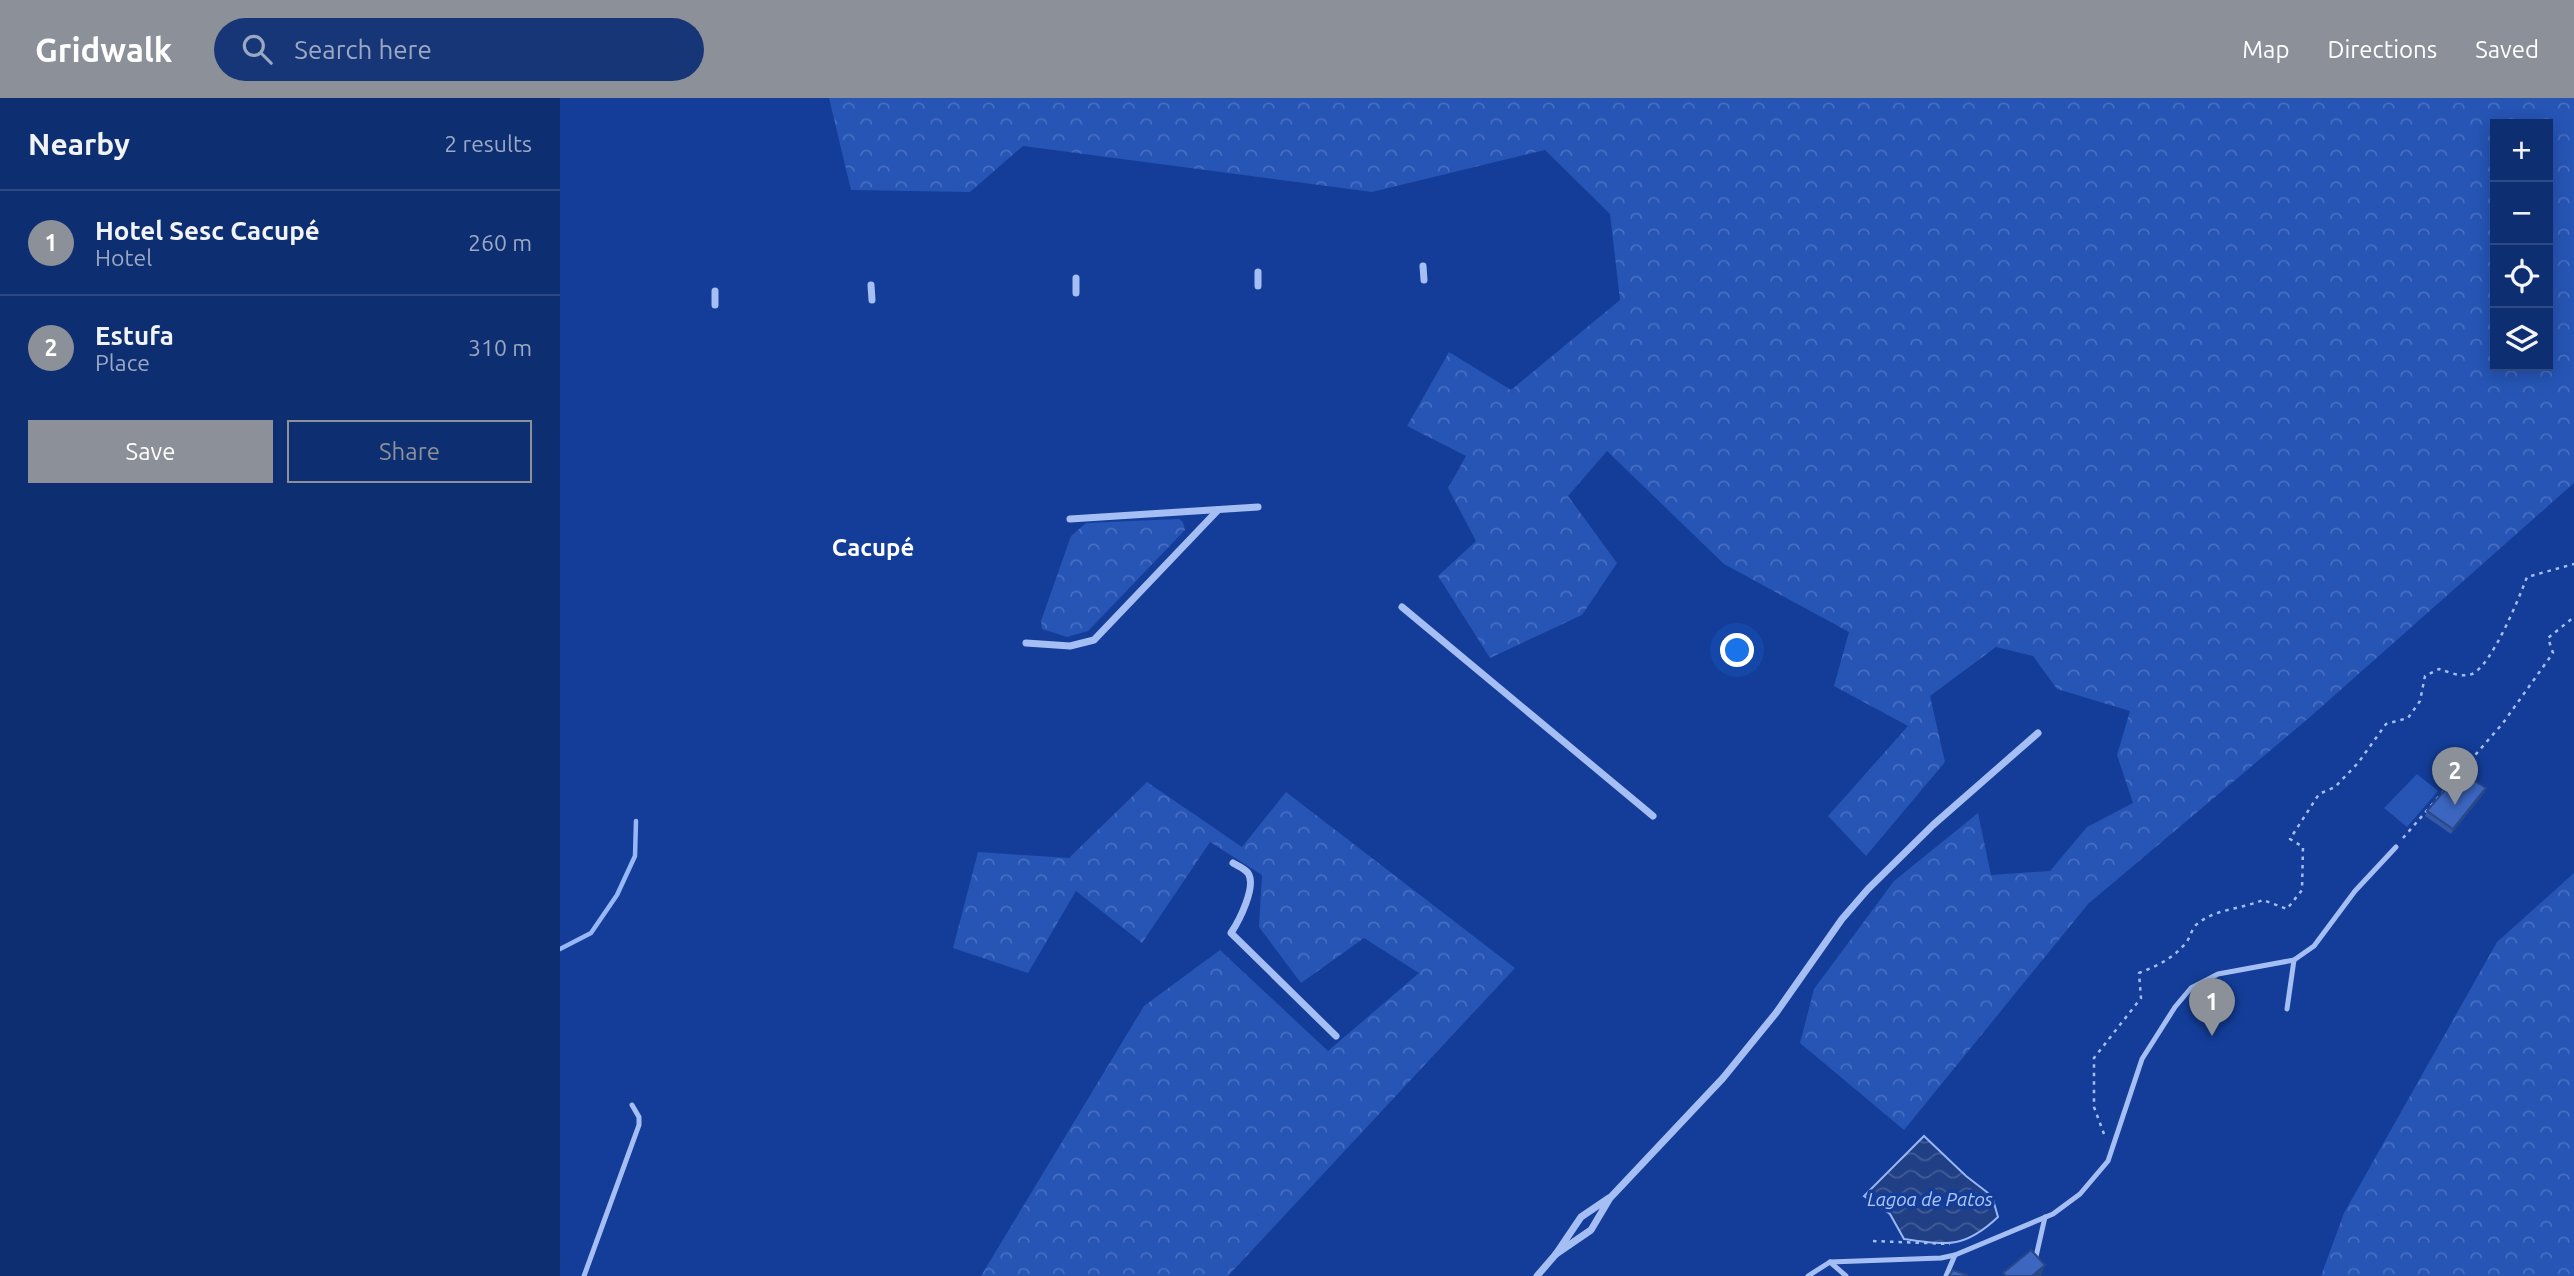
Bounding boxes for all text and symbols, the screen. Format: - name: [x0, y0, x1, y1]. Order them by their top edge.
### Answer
- search box: [214, 18, 704, 81]
- icon: search: [238, 30, 276, 68]
- text: Gridwalk: [35, 31, 172, 68]
- text: Search here: [294, 35, 432, 64]
- text: Map: [2242, 36, 2289, 63]
- text: Directions: [2327, 36, 2437, 63]
- text: Saved: [2475, 36, 2539, 63]
- map controls: [2490, 119, 2553, 371]
- button: +: [2490, 119, 2553, 182]
- text: Nearby: [28, 127, 130, 161]
- text: 2 results: [444, 131, 532, 156]
- button: −: [2490, 182, 2553, 245]
- text: Hotel Sesc Cacupé: [95, 216, 320, 245]
- text: 1: [45, 230, 57, 255]
- text: 260 m: [468, 230, 532, 255]
- text: Hotel: [95, 245, 152, 270]
- button: locate: [2490, 245, 2553, 308]
- button: layers: [2490, 308, 2553, 371]
- text: Estufa: [95, 321, 174, 350]
- text: 2: [45, 335, 57, 360]
- text: 310 m: [468, 335, 532, 360]
- text: Place: [95, 350, 150, 375]
- button: Save: [28, 420, 273, 483]
- button: Share: [287, 420, 532, 483]
- district label: Cacupé: [832, 534, 914, 561]
- your location: [1720, 633, 1754, 667]
- pin: 2: [2432, 747, 2478, 805]
- pin: 1: [2189, 978, 2235, 1036]
- water label: Lagoa de Patos: [1867, 1188, 1993, 1210]

